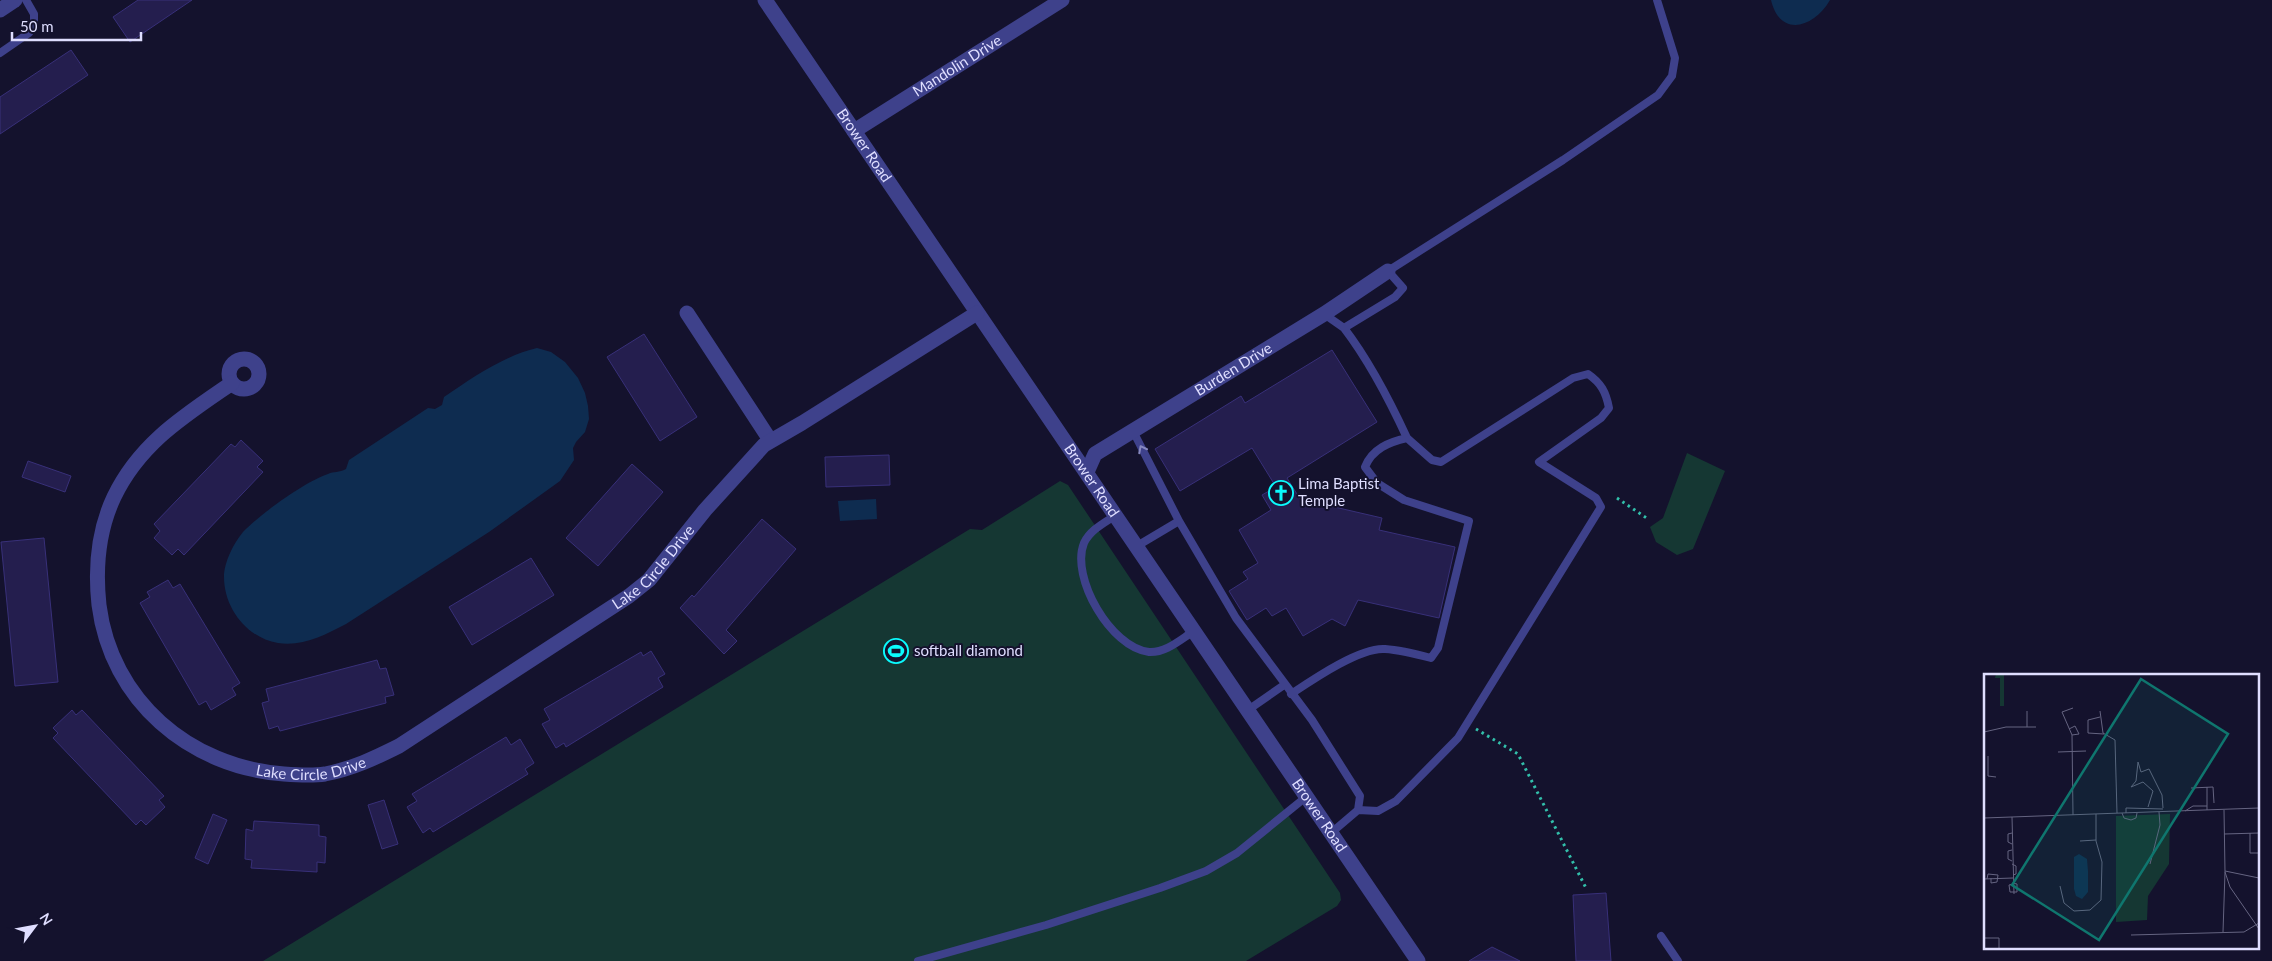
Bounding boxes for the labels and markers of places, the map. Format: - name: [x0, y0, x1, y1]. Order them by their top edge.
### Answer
- place label: Lima Baptist Temple: [1298, 474, 1380, 509]
- church icon: Lima Baptist Temple: [1268, 480, 1294, 506]
- sports icon: softball diamond: [883, 638, 909, 664]
- place label: softball diamond: [914, 641, 1023, 659]

